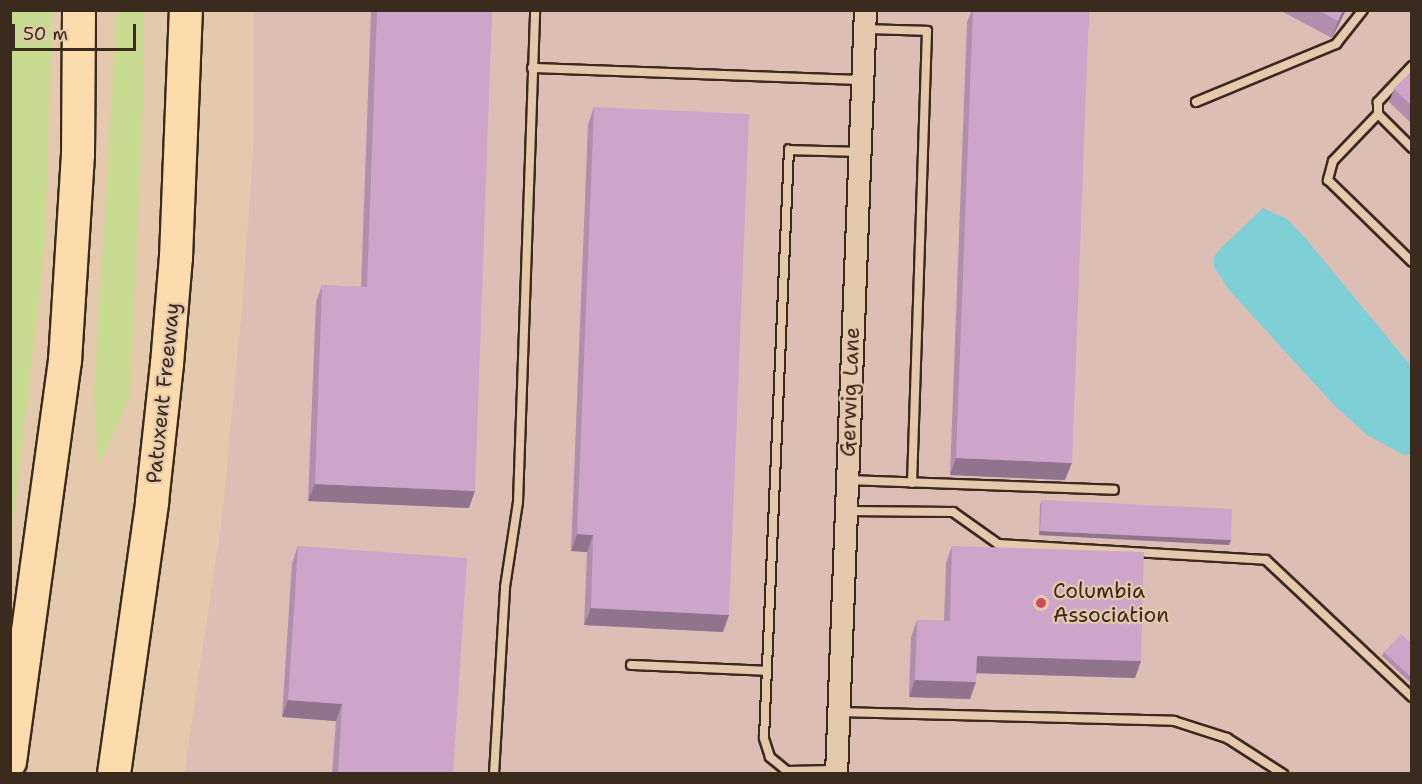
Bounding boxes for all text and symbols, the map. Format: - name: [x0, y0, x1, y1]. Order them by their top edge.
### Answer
- scale bar: [15, 12, 140, 50]
- text: 50 m: [23, 22, 68, 46]
- street label: Patuxent Freeway: [141, 301, 185, 485]
- street label: Gerwig Lane: [835, 327, 865, 457]
- place label: Columbia Association: [1053, 578, 1169, 628]
- marker: Columbia Association: [1034, 596, 1048, 610]

